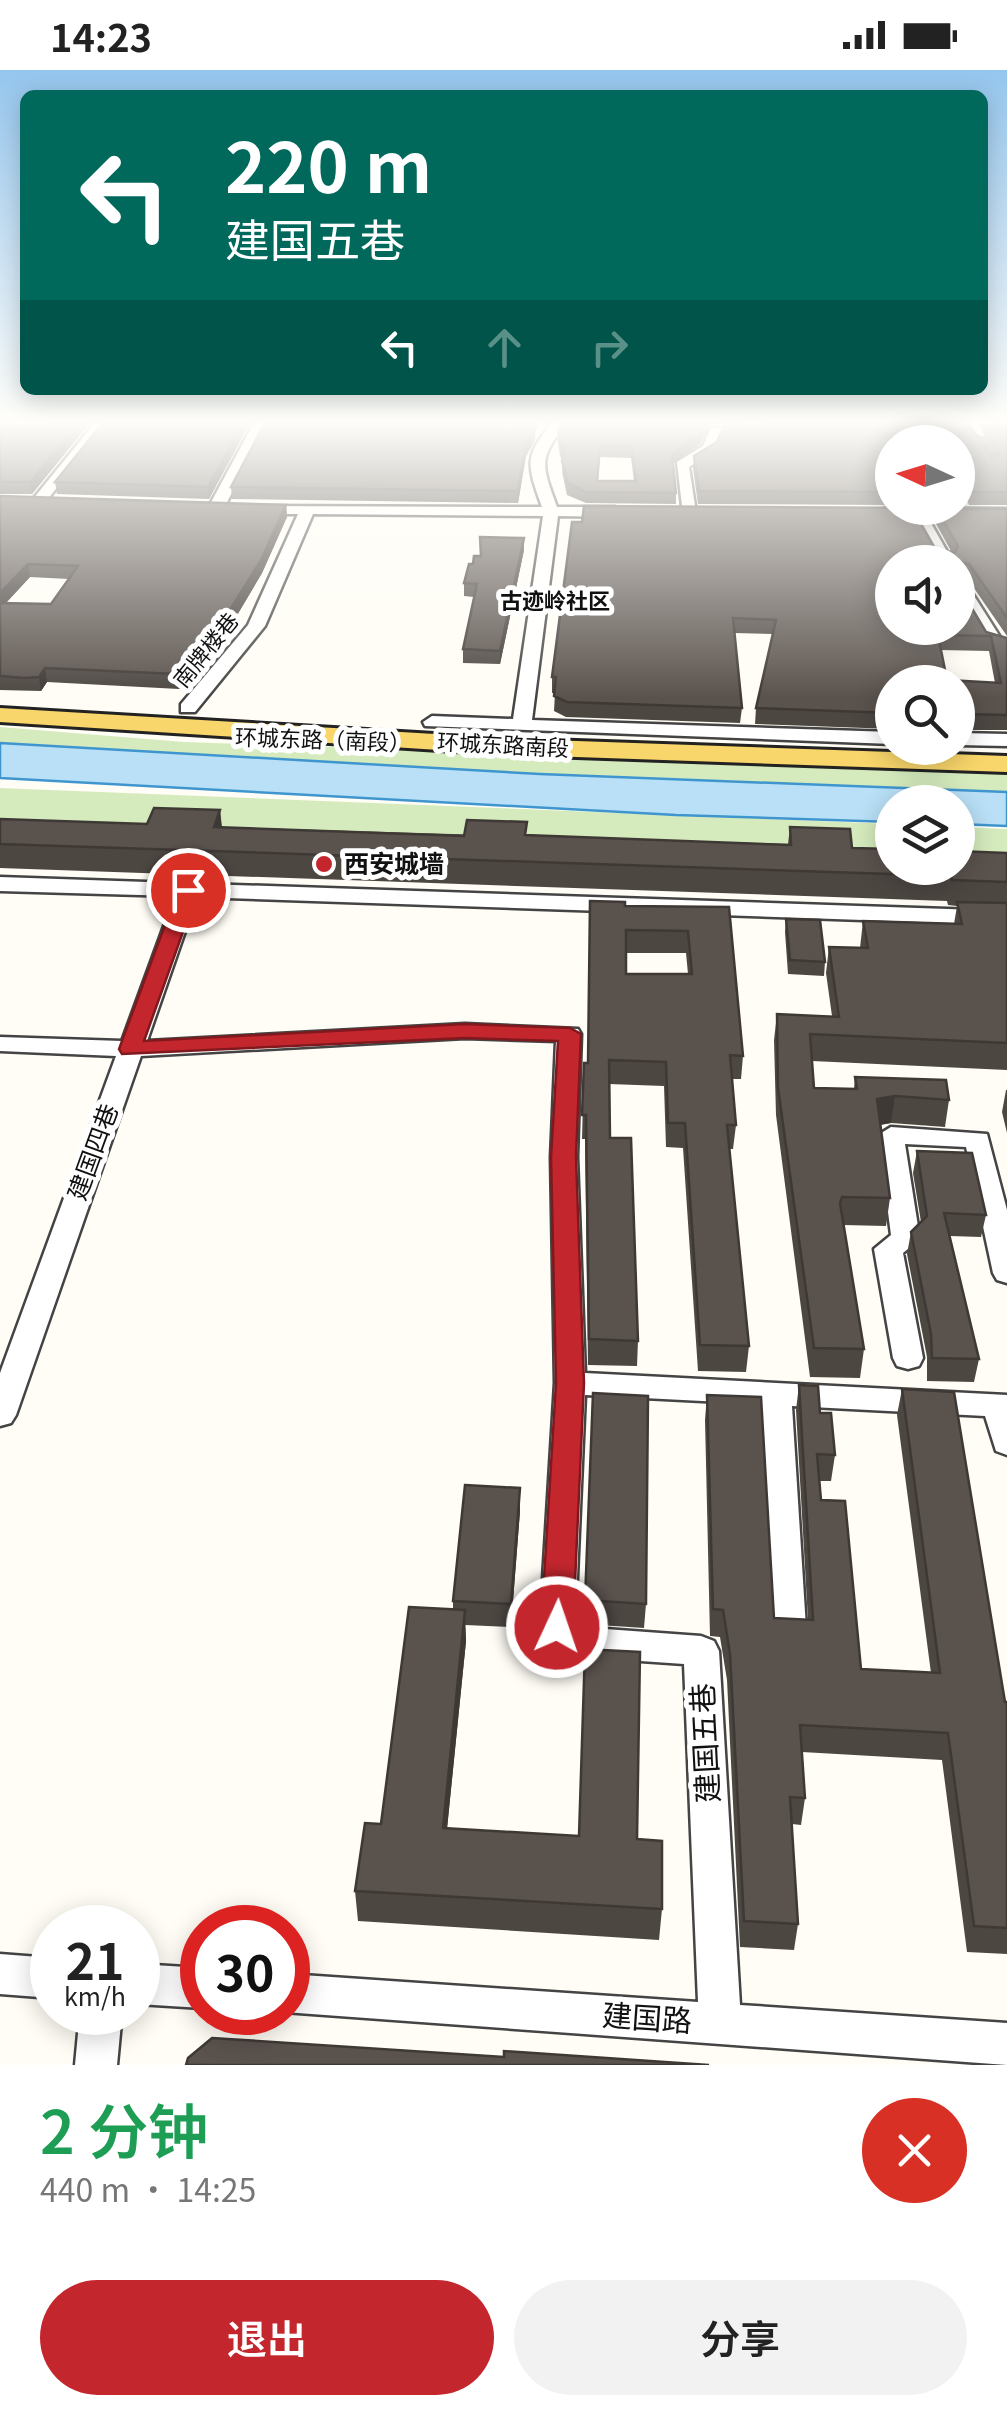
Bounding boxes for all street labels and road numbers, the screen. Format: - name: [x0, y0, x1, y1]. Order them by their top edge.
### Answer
- street label: 南牌楼巷: [164, 604, 245, 693]
- street label: 环城东路（南段）: [235, 719, 412, 757]
- street label: 环城东路南段: [436, 724, 570, 762]
- street label: 建国四巷: [57, 1098, 125, 1204]
- street label: 建国五巷: [678, 1682, 728, 1804]
- street label: 建国路: [601, 1991, 694, 2041]

